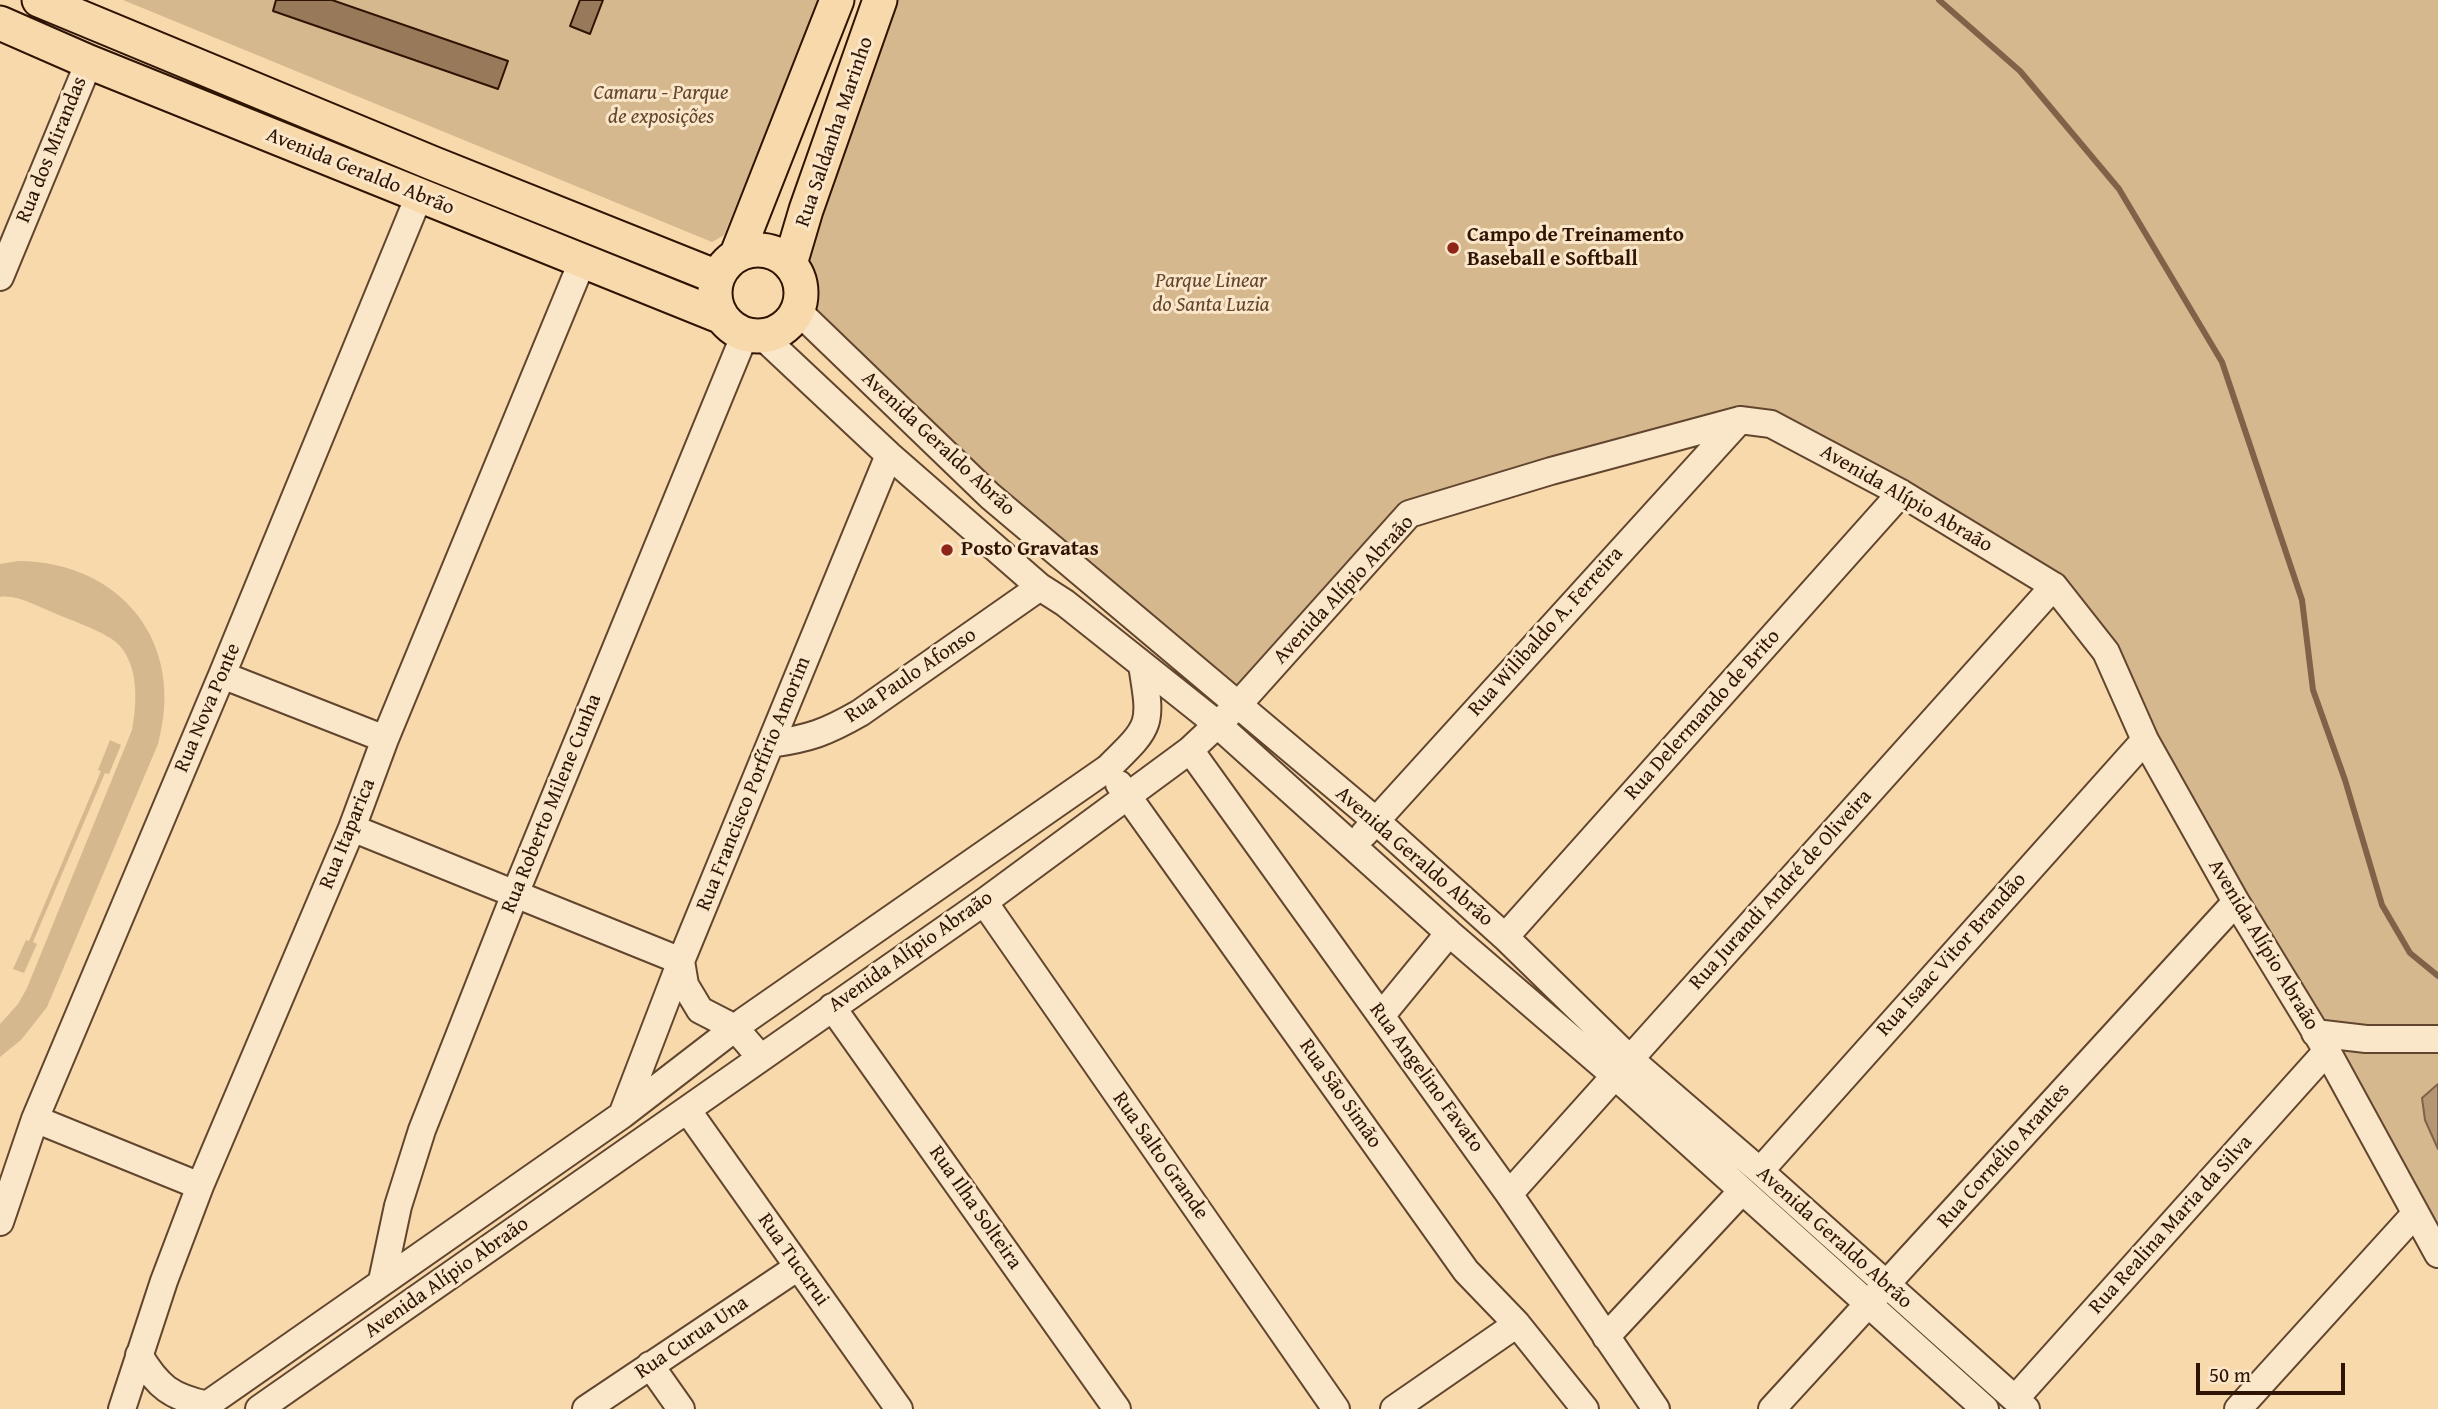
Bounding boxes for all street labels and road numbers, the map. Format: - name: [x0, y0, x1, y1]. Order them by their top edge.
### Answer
- street label: Rua Saldanha Marinho: [791, 34, 879, 230]
- street label: Rua dos Mirandas: [11, 73, 93, 227]
- street label: Avenida Geraldo Abrão: [262, 123, 458, 221]
- street label: Avenida Geraldo Abrão: [856, 366, 1020, 522]
- street label: Avenida Alípio Abraão: [1815, 439, 1997, 559]
- street label: Avenida Alípio Abraão: [1268, 510, 1420, 670]
- street label: Rua Wilibaldo A. Ferreira: [1463, 542, 1629, 722]
- street label: Rua Paulo Afonso: [841, 623, 981, 729]
- street label: Rua Delermando de Brito: [1620, 625, 1786, 805]
- street label: Rua Nova Ponte: [170, 640, 246, 776]
- street label: Rua Francisco Porfírio Amorim: [691, 653, 817, 915]
- street label: Rua Roberto Milene Cunha: [496, 691, 608, 917]
- street label: Rua Itaparica: [314, 775, 382, 893]
- street label: Avenida Geraldo Abrão: [1330, 782, 1498, 932]
- street label: Rua Jurandi André de Oliveira: [1684, 785, 1878, 995]
- street label: Avenida Alípio Abraão: [2202, 855, 2324, 1035]
- street label: Rua Isaac Vitor Brandão: [1872, 868, 2032, 1042]
- street label: Avenida Alípio Abraão: [824, 886, 998, 1018]
- street label: Rua Angelino Favato: [1363, 998, 1489, 1158]
- street label: Rua São Simão: [1293, 1035, 1387, 1153]
- street label: Rua Cornélio Arantes: [1932, 1078, 2076, 1234]
- street label: Rua Salto Grande: [1107, 1087, 1213, 1225]
- street label: Rua Realina Maria da Silva: [2084, 1130, 2258, 1320]
- street label: Rua Ilha Solteira: [923, 1141, 1027, 1275]
- street label: Avenida Geraldo Abrão: [1751, 1161, 1917, 1315]
- street label: Rua Tucurui: [752, 1209, 834, 1311]
- street label: Avenida Alípio Abraão: [360, 1212, 534, 1344]
- street label: Rua Curua Una: [631, 1291, 753, 1385]

